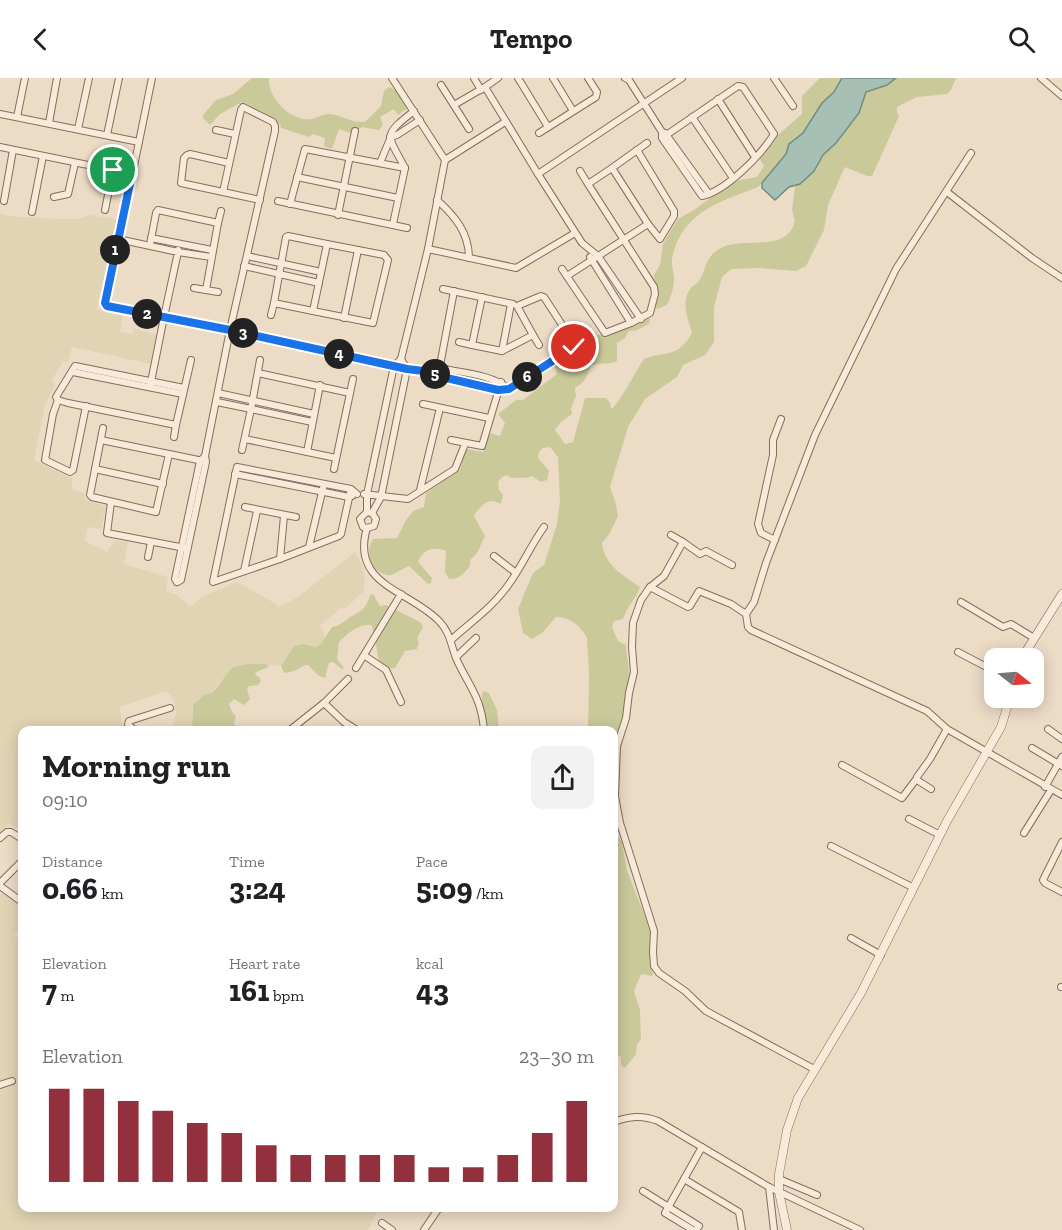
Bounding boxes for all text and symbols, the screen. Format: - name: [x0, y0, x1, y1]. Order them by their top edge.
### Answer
- icon: back: [24, 23, 57, 56]
- text: Tempo: [490, 23, 572, 55]
- icon: search: [1005, 23, 1038, 56]
- pin: [87, 144, 138, 195]
- icon: arrive: [96, 153, 129, 186]
- pin: 1: [100, 235, 130, 265]
- text: 1: [112, 240, 118, 259]
- pin: 2: [132, 299, 162, 329]
- text: 2: [143, 304, 151, 323]
- pin: 3: [228, 318, 258, 348]
- pin: [548, 321, 599, 372]
- text: 3: [239, 323, 247, 342]
- icon: check: [557, 330, 590, 363]
- pin: 4: [324, 339, 354, 369]
- text: 4: [334, 344, 344, 363]
- pin: 5: [420, 359, 450, 389]
- pin: 6: [512, 362, 542, 392]
- text: 5: [431, 364, 439, 383]
- text: 6: [523, 367, 531, 386]
- north arrow: [984, 648, 1044, 708]
- map controls: [984, 648, 1044, 708]
- text: Morning run: [42, 746, 230, 785]
- button: share: [531, 746, 594, 809]
- text: 09:10: [42, 788, 88, 812]
- text: Distance: [42, 852, 103, 871]
- text: Time: [229, 852, 265, 871]
- text: Pace: [416, 852, 448, 871]
- text: 0.66: [42, 871, 98, 907]
- text: 3:24: [229, 871, 286, 907]
- text: 5:09: [416, 871, 472, 907]
- text: km: [98, 884, 124, 903]
- text: /km: [472, 884, 504, 903]
- text: Elevation: [42, 954, 107, 973]
- text: Heart rate: [229, 954, 300, 973]
- text: kcal: [416, 954, 443, 973]
- text: 7: [42, 973, 57, 1009]
- text: 161: [229, 973, 269, 1009]
- text: 43: [416, 973, 449, 1009]
- text: m: [57, 986, 74, 1005]
- text: bpm: [269, 986, 304, 1005]
- text: Elevation: [42, 1044, 123, 1068]
- text: 23–30 m: [519, 1044, 594, 1068]

